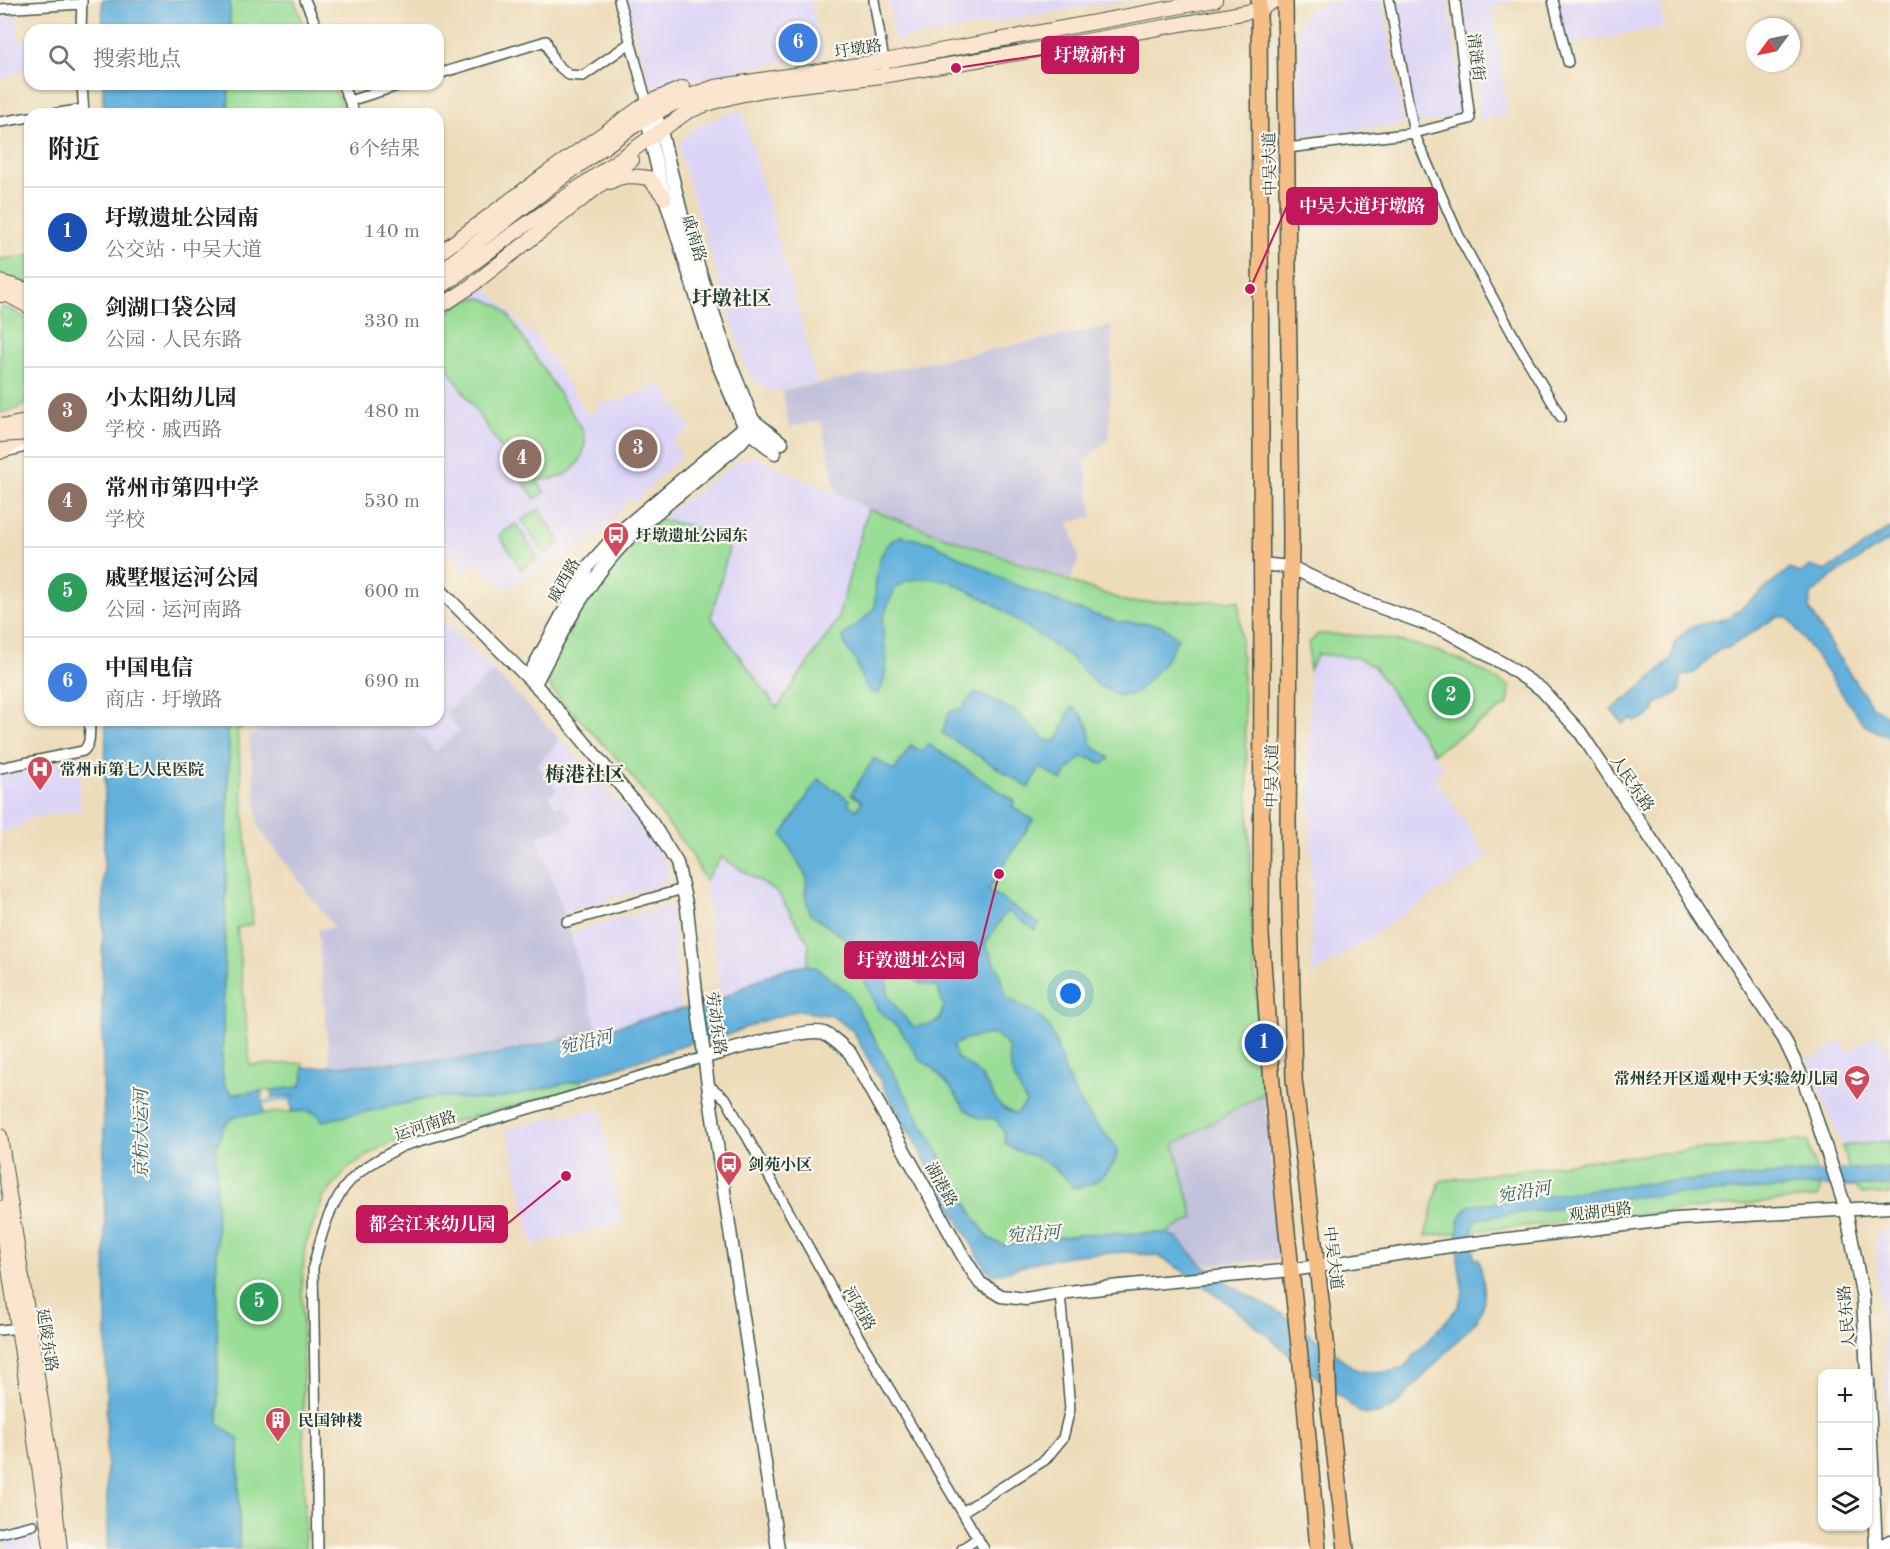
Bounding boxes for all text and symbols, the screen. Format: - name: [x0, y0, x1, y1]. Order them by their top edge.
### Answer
- north arrow: [1746, 18, 1800, 72]
- pin: 6: [778, 20, 818, 66]
- search box: [24, 24, 444, 90]
- street label: 清涟街: [1464, 32, 1488, 82]
- street label: 圩墩路: [833, 36, 883, 62]
- callout: 圩墩新村: [1042, 37, 1138, 73]
- icon: search: [45, 41, 78, 74]
- text: 圩墩新村: [1054, 45, 1126, 65]
- text: 搜索地点: [93, 49, 181, 71]
- street label: 中吴大道: [1260, 132, 1280, 196]
- text: 附近: [48, 138, 100, 164]
- text: 6个结果: [348, 140, 420, 160]
- callout: 中吴大道圩墩路: [1287, 188, 1437, 224]
- text: 中吴大道圩墩路: [1299, 196, 1425, 216]
- text: 圩墩遗址公园南: [105, 208, 259, 230]
- street label: 戚南路: [678, 213, 710, 264]
- text: 1: [62, 222, 73, 242]
- text: 140 m: [364, 222, 420, 242]
- text: 公交站 · 中吴大道: [105, 241, 262, 261]
- district label: 圩墩社区: [692, 288, 772, 310]
- text: 剑湖口袋公园: [105, 298, 237, 320]
- text: 2: [62, 312, 73, 332]
- text: 330 m: [364, 312, 420, 332]
- text: 公园 · 人民东路: [105, 331, 242, 351]
- text: 小太阳幼儿园: [105, 388, 237, 410]
- text: 3: [62, 402, 73, 422]
- text: 480 m: [364, 402, 420, 422]
- text: 学校 · 戚西路: [105, 421, 222, 441]
- pin: 3: [618, 426, 658, 472]
- pin: 4: [502, 436, 542, 482]
- text: 常州市第四中学: [105, 478, 259, 500]
- text: 4: [62, 492, 73, 512]
- text: 530 m: [364, 492, 420, 512]
- text: 学校: [105, 511, 145, 531]
- bus stop icon: 圩墩遗址公园东: [601, 520, 631, 558]
- place label: 圩墩遗址公园东: [636, 527, 748, 545]
- street label: 戚西路: [544, 555, 584, 606]
- text: 戚墅堰运河公园: [105, 568, 259, 590]
- text: 5: [62, 582, 73, 602]
- text: 600 m: [364, 582, 420, 602]
- text: 公园 · 运河南路: [105, 601, 242, 621]
- text: 中国电信: [105, 658, 193, 680]
- text: 6: [62, 672, 73, 692]
- text: 690 m: [364, 672, 420, 692]
- pin: 2: [1432, 674, 1470, 718]
- text: 商店 · 圩墩路: [105, 691, 222, 711]
- street label: 中吴大道: [1262, 744, 1282, 808]
- street label: 人民东路: [1607, 752, 1658, 815]
- hospital icon: 常州市第七人民医院: [25, 754, 55, 792]
- place label: 常州市第七人民医院: [60, 760, 204, 779]
- district label: 梅港社区: [545, 764, 625, 786]
- callout: 圩敦遗址公园: [845, 942, 977, 978]
- text: 圩敦遗址公园: [857, 950, 965, 970]
- your location: [1056, 979, 1085, 1008]
- street label: 劳动东路: [703, 990, 729, 1056]
- pin: 1: [1244, 1020, 1284, 1066]
- water label: 宛沿河: [557, 1026, 617, 1058]
- school or university icon: 常州经开区遥观中天实验幼儿园: [1842, 1063, 1872, 1101]
- place label: 常州经开区遥观中天实验幼儿园: [1614, 1069, 1838, 1088]
- water label: 京杭大运河: [131, 1086, 151, 1179]
- street label: 运河南路: [392, 1108, 459, 1144]
- bus stop icon: 剑苑小区: [714, 1149, 744, 1187]
- place label: 剑苑小区: [748, 1156, 812, 1174]
- street label: 湖港路: [922, 1159, 961, 1210]
- water label: 宛沿河: [1496, 1177, 1555, 1206]
- street label: 观湖西路: [1567, 1199, 1633, 1225]
- callout: 都会江来幼儿园: [357, 1206, 507, 1242]
- text: 都会江来幼儿园: [369, 1214, 495, 1234]
- water label: 宛沿河: [1005, 1222, 1064, 1246]
- street label: 中吴大道: [1320, 1225, 1346, 1291]
- pin: 5: [240, 1280, 278, 1324]
- street label: 河苑路: [839, 1283, 879, 1334]
- street label: 人民东路: [1835, 1284, 1859, 1350]
- street label: 延陵东路: [33, 1307, 61, 1373]
- map controls: [1818, 1369, 1872, 1531]
- button: +: [1818, 1369, 1872, 1423]
- building icon: 民国钟楼: [263, 1405, 293, 1443]
- place label: 民国钟楼: [298, 1412, 362, 1430]
- button: −: [1818, 1423, 1872, 1477]
- button: layers: [1818, 1477, 1872, 1531]

